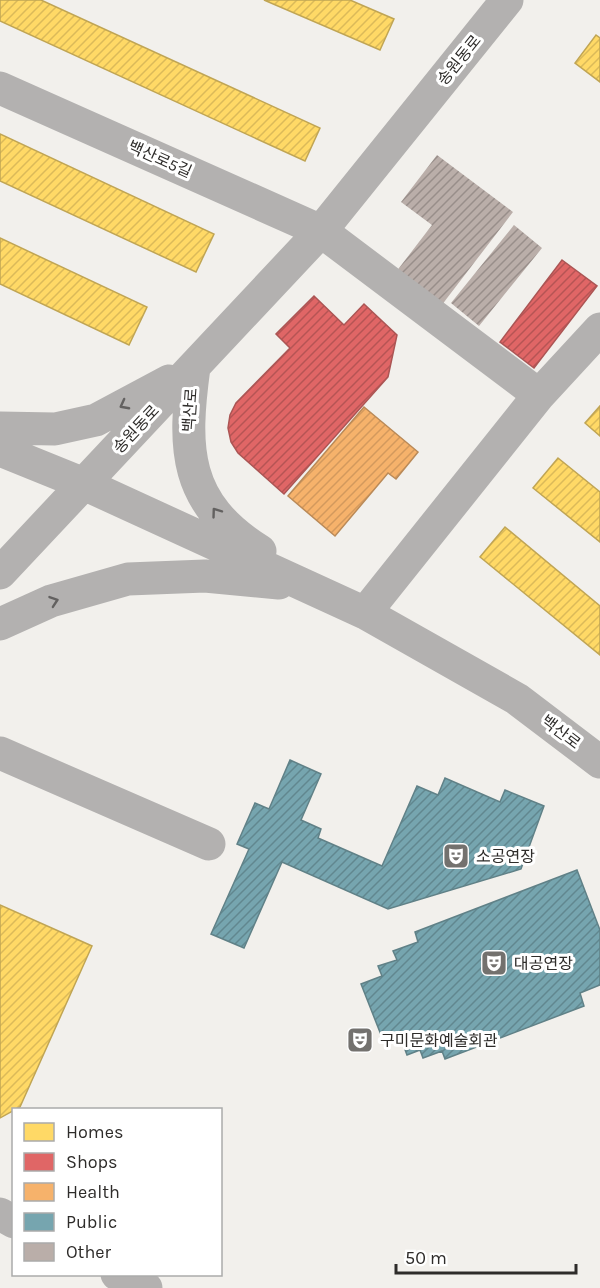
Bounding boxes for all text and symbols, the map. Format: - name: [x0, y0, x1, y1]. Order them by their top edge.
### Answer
- street label: 송원동로: [433, 31, 485, 89]
- street label: 백산로5길: [125, 137, 195, 181]
- street label: 백산로: [179, 387, 201, 433]
- one-way arrow: [120, 398, 130, 409]
- street label: 송원동로: [109, 401, 163, 457]
- one-way arrow: [212, 507, 223, 518]
- one-way arrow: [48, 596, 59, 609]
- street label: 백산로: [538, 711, 585, 753]
- theatre icon: 소공연장: [441, 841, 471, 871]
- place label: 소공연장: [476, 847, 535, 866]
- theatre icon: 대공연장: [479, 948, 509, 978]
- place label: 대공연장: [514, 954, 573, 973]
- theatre icon: 구미문화예술회관: [345, 1025, 375, 1055]
- place label: 구미문화예술회관: [380, 1031, 498, 1050]
- legend: [12, 1108, 222, 1276]
- text: Homes: [66, 1121, 123, 1143]
- text: Shops: [66, 1151, 118, 1173]
- text: Health: [66, 1181, 120, 1203]
- text: Public: [66, 1211, 117, 1233]
- scale bar: [396, 1237, 576, 1275]
- text: Other: [66, 1241, 111, 1263]
- text: 50 m: [405, 1247, 447, 1269]

